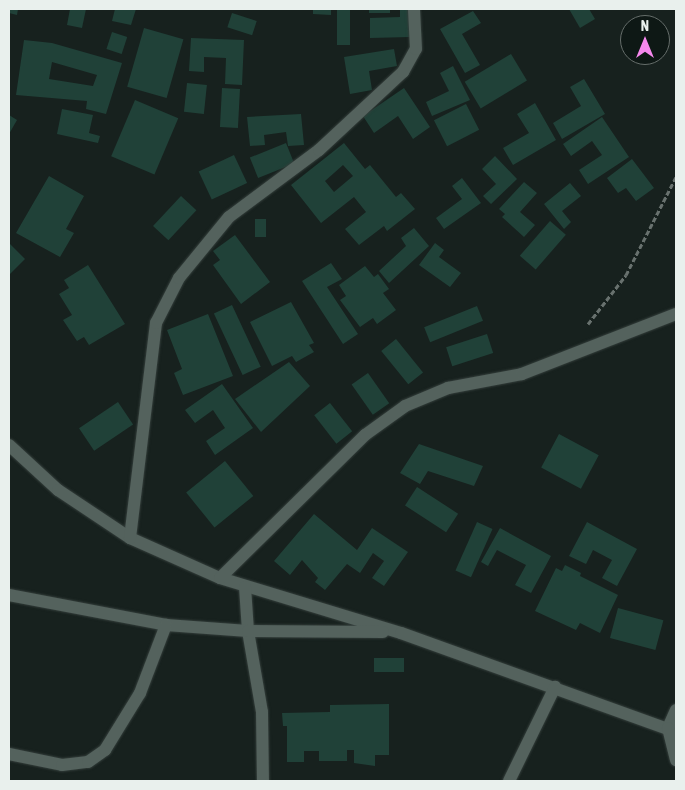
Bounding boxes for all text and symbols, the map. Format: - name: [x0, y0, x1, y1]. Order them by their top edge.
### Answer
- north arrow: [620, 15, 670, 65]
- text: N: [641, 18, 649, 34]

